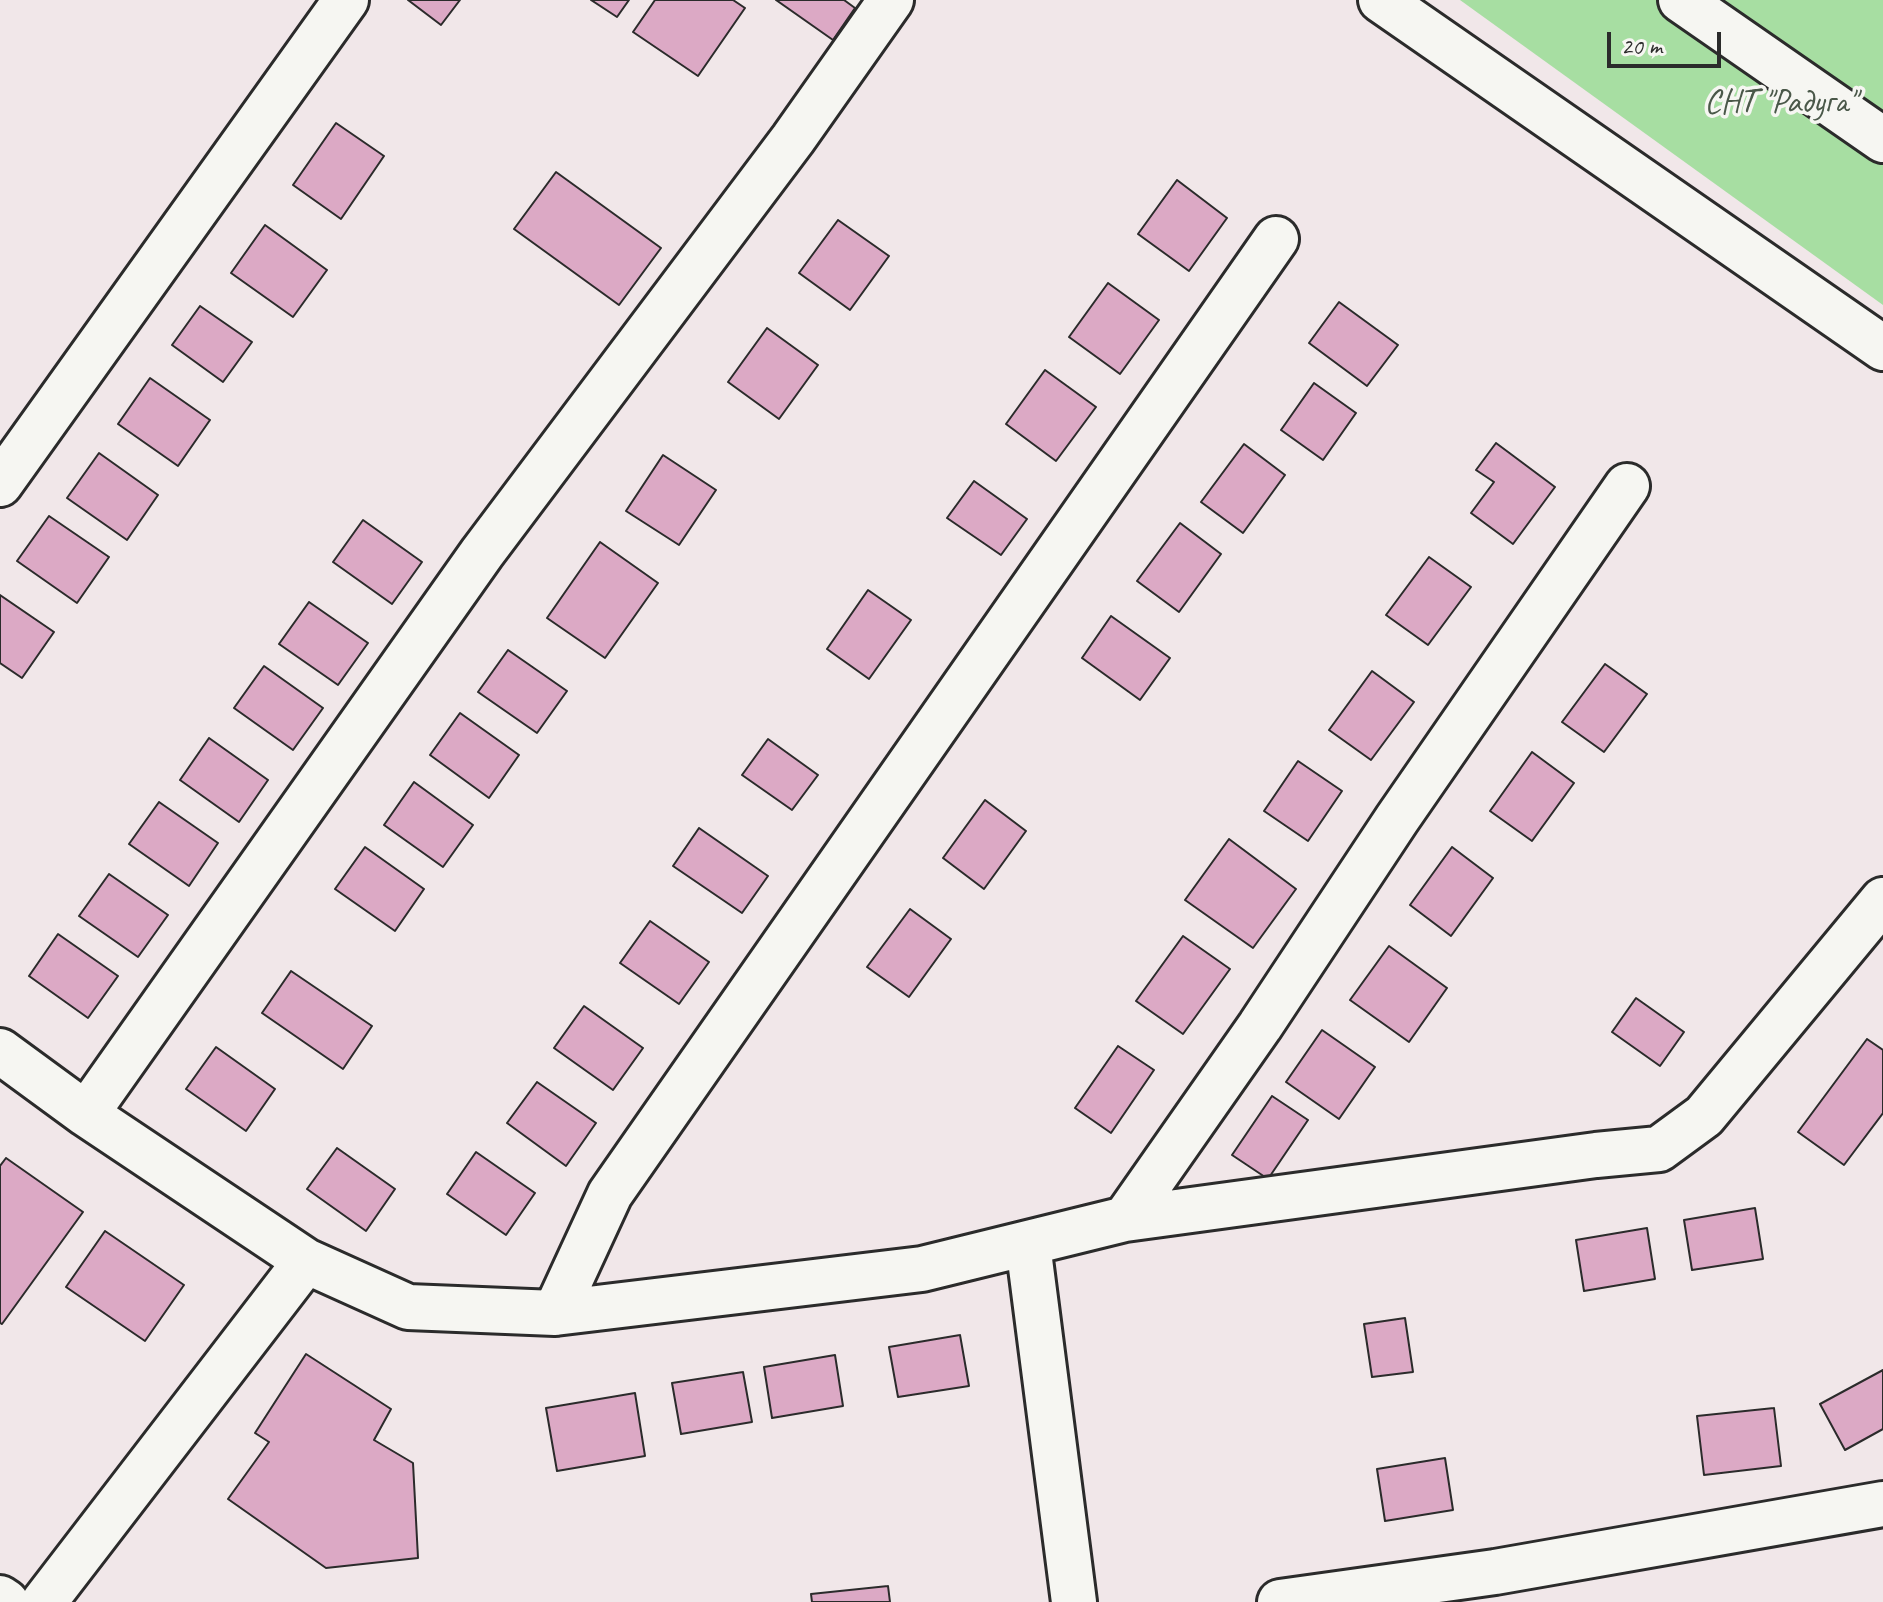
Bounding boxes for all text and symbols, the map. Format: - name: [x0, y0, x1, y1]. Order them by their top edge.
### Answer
- scale bar: [1611, 16, 1725, 66]
- text: 20 m: [1621, 31, 1662, 61]
- park label: СНТ "Радуга": [1704, 83, 1856, 123]

